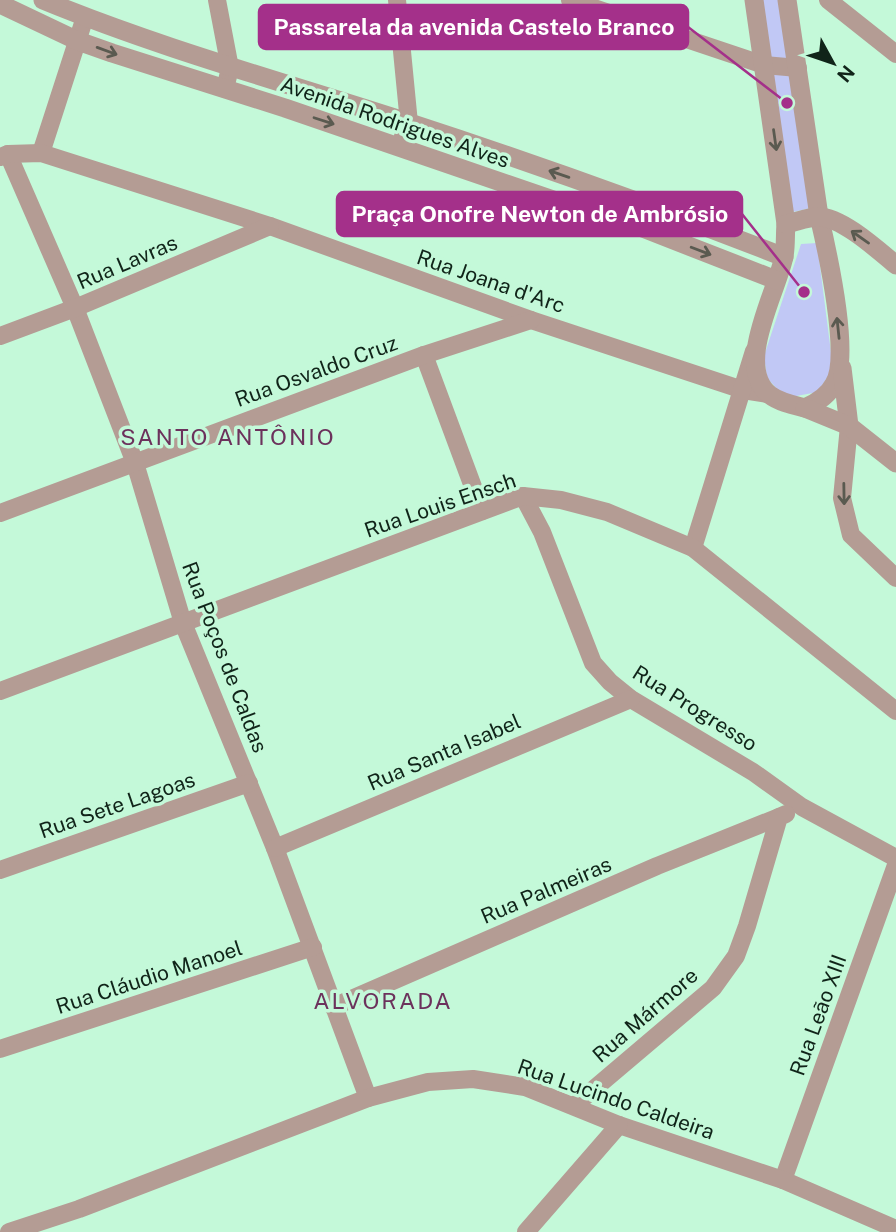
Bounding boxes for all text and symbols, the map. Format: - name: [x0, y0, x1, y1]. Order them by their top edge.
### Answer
- callout: Passarela da avenida Castelo Branco: [259, 5, 688, 49]
- text: Passarela da avenida Castelo Branco: [273, 13, 675, 40]
- north arrow: [798, 28, 868, 98]
- one-way arrow: [96, 46, 118, 58]
- text: N: [833, 61, 859, 87]
- street label: Avenida Rodrigues Alves: [277, 71, 513, 173]
- one-way arrow: [312, 116, 334, 128]
- one-way arrow: [768, 128, 781, 151]
- one-way arrow: [549, 167, 571, 179]
- callout: Praça Onofre Newton de Ambrósio: [337, 192, 742, 236]
- text: Praça Onofre Newton de Ambrósio: [352, 200, 728, 227]
- street label: Rua Lavras: [73, 230, 181, 294]
- one-way arrow: [851, 230, 870, 244]
- street label: Rua Joana d'Arc: [414, 244, 568, 318]
- one-way arrow: [689, 245, 711, 258]
- one-way arrow: [831, 317, 844, 340]
- street label: Rua Osvaldo Cruz: [231, 330, 401, 412]
- district label: SANTO ANTÔNIO: [120, 423, 336, 450]
- street label: Rua Louis Ensch: [361, 467, 519, 543]
- one-way arrow: [837, 482, 850, 505]
- street label: Rua Poços de Caldas: [177, 558, 273, 756]
- street label: Rua Progresso: [628, 660, 762, 756]
- street label: Rua Santa Isabel: [364, 708, 524, 796]
- street label: Rua Sete Lagoas: [36, 767, 198, 843]
- street label: Rua Palmeiras: [477, 851, 615, 929]
- street label: Rua Cláudio Manoel: [53, 935, 245, 1019]
- street label: Rua Leão XIII: [785, 951, 851, 1079]
- street label: Rua Mármore: [587, 963, 703, 1067]
- district label: ALVORADA: [313, 987, 453, 1014]
- street label: Rua Lucindo Caldeira: [514, 1054, 718, 1144]

